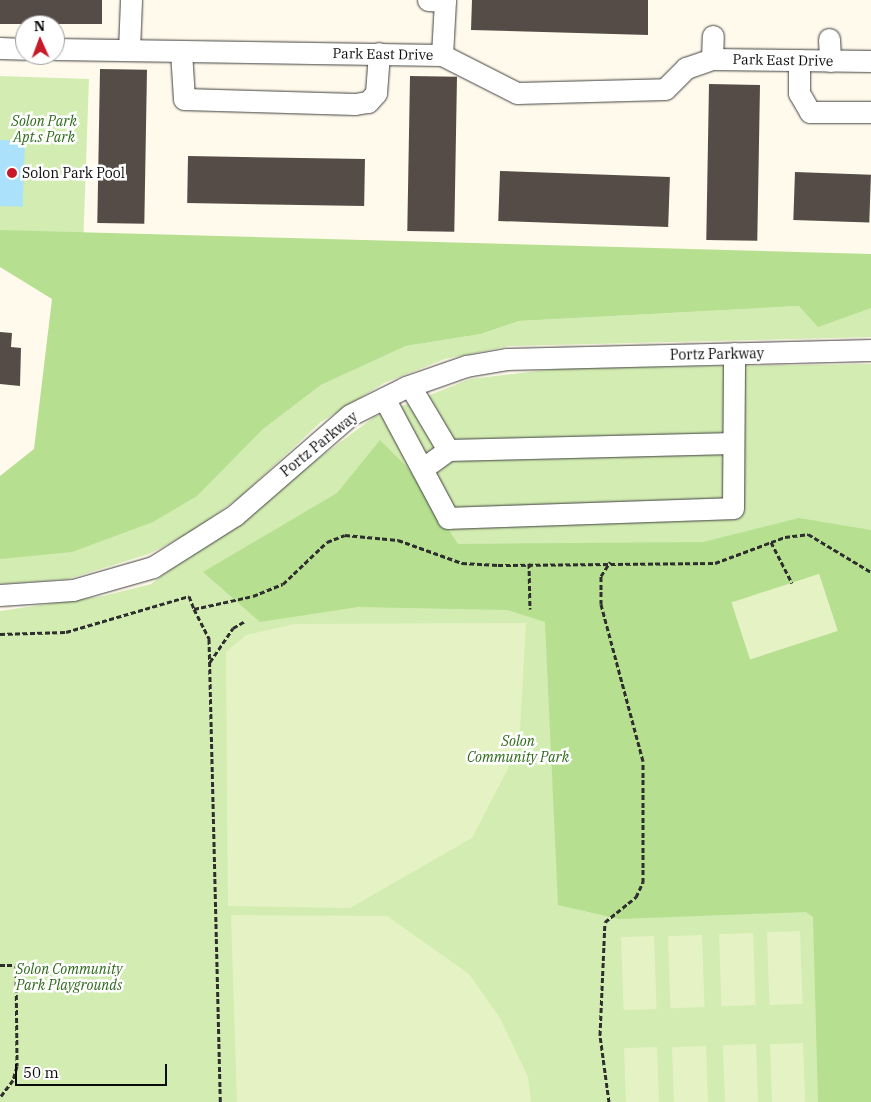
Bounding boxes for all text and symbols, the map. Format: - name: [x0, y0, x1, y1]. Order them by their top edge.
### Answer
- north arrow: [15, 15, 65, 65]
- text: N: [34, 17, 45, 35]
- street label: Park East Drive: [333, 45, 433, 63]
- street label: Park East Drive: [733, 51, 833, 69]
- park label: Solon Park Apt.s Park: [11, 113, 77, 146]
- place label: Solon Park Pool: [22, 165, 125, 181]
- marker: Solon Park Pool: [6, 167, 18, 179]
- street label: Portz Parkway: [670, 345, 764, 363]
- street label: Portz Parkway: [277, 408, 361, 480]
- park label: Solon Community Park: [467, 733, 569, 766]
- park label: Solon Community Park Playgrounds: [16, 961, 122, 994]
- scale bar: [18, 1054, 170, 1086]
- text: 50 m: [23, 1063, 59, 1082]

